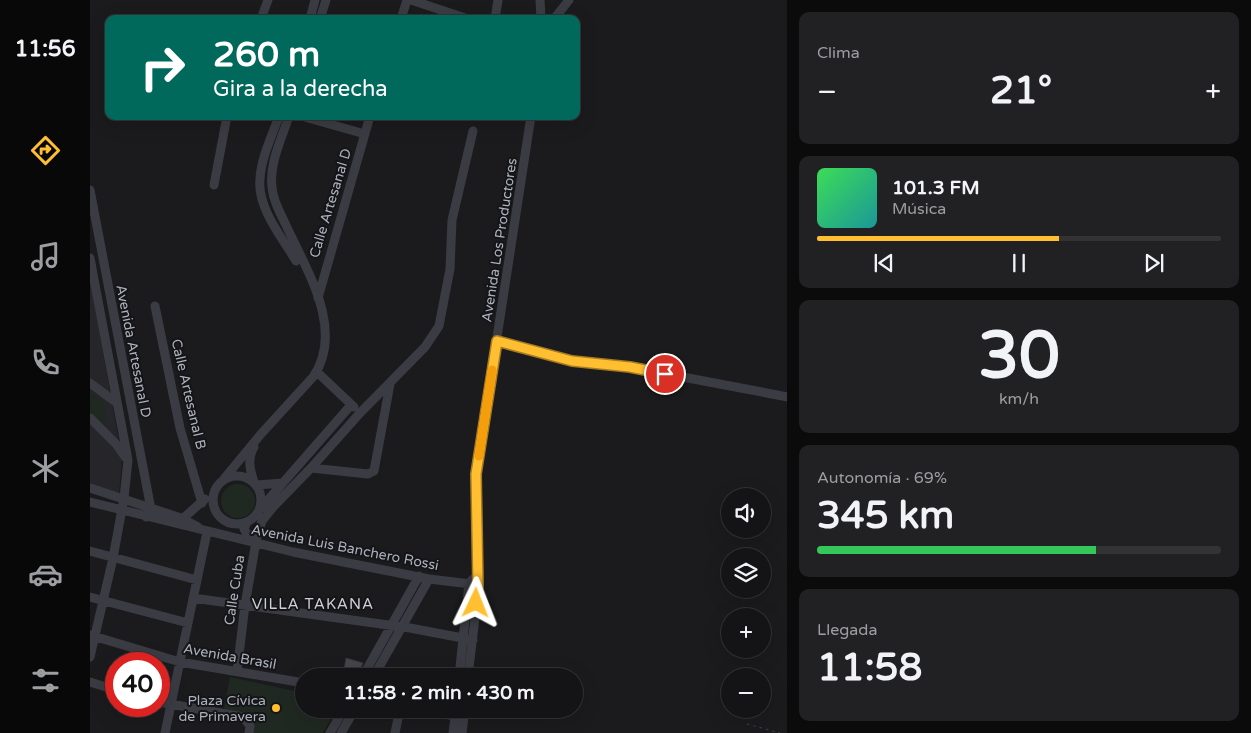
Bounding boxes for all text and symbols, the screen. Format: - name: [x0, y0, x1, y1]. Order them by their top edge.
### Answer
- text: 260 m: [213, 34, 320, 76]
- icon: right: [130, 35, 195, 100]
- text: 11:56: [15, 36, 75, 62]
- text: Clima: [817, 43, 860, 63]
- text: 21°: [990, 68, 1052, 114]
- text: −: [817, 75, 837, 109]
- text: +: [1205, 75, 1221, 109]
- text: Gira a la derecha: [213, 76, 388, 102]
- icon: directions: [28, 133, 63, 168]
- street label: Calle Artesanal D: [306, 146, 355, 260]
- street label: Avenida Los Productores: [478, 157, 521, 323]
- text: 101.3 FM: [892, 177, 980, 199]
- text: Música: [892, 199, 946, 219]
- icon: music: [28, 239, 63, 274]
- icon: previous: [870, 249, 898, 277]
- icon: pause: [1005, 249, 1033, 277]
- icon: next: [1140, 249, 1168, 277]
- street label: Avenida Artesanal D: [112, 283, 155, 419]
- text: 30: [978, 317, 1060, 396]
- street label: Calle Artesanal B: [168, 337, 209, 451]
- icon: phone: [28, 345, 63, 380]
- pin: [644, 353, 686, 395]
- icon: arrive: [651, 360, 679, 388]
- text: km/h: [999, 389, 1039, 409]
- icon: climate: [28, 451, 63, 486]
- text: Autonomía · 69%: [817, 468, 947, 488]
- map controls: [721, 488, 771, 718]
- button: sound: [721, 488, 771, 538]
- text: 345 km: [817, 493, 954, 539]
- street label: Avenida Luis Banchero Rossi: [250, 521, 440, 574]
- button: layers: [721, 548, 771, 598]
- street label: Calle Cuba: [221, 554, 248, 626]
- icon: car: [28, 557, 63, 592]
- position arrow: [449, 576, 501, 628]
- district label: VILLA TAKANA: [252, 595, 374, 613]
- button: +: [721, 608, 771, 658]
- text: Llegada: [817, 620, 877, 640]
- street label: Avenida Brasil: [182, 640, 278, 673]
- text: 11:58: [817, 645, 922, 691]
- speed limit sign: 40: [105, 652, 170, 717]
- icon: filters: [28, 663, 63, 698]
- button: −: [721, 668, 771, 718]
- text: 11:58 · 2 min · 430 m: [343, 682, 535, 704]
- place label: Plaza Cívica de Primavera: [178, 692, 266, 725]
- marker: Plaza Cívica de Primavera: [270, 702, 282, 714]

